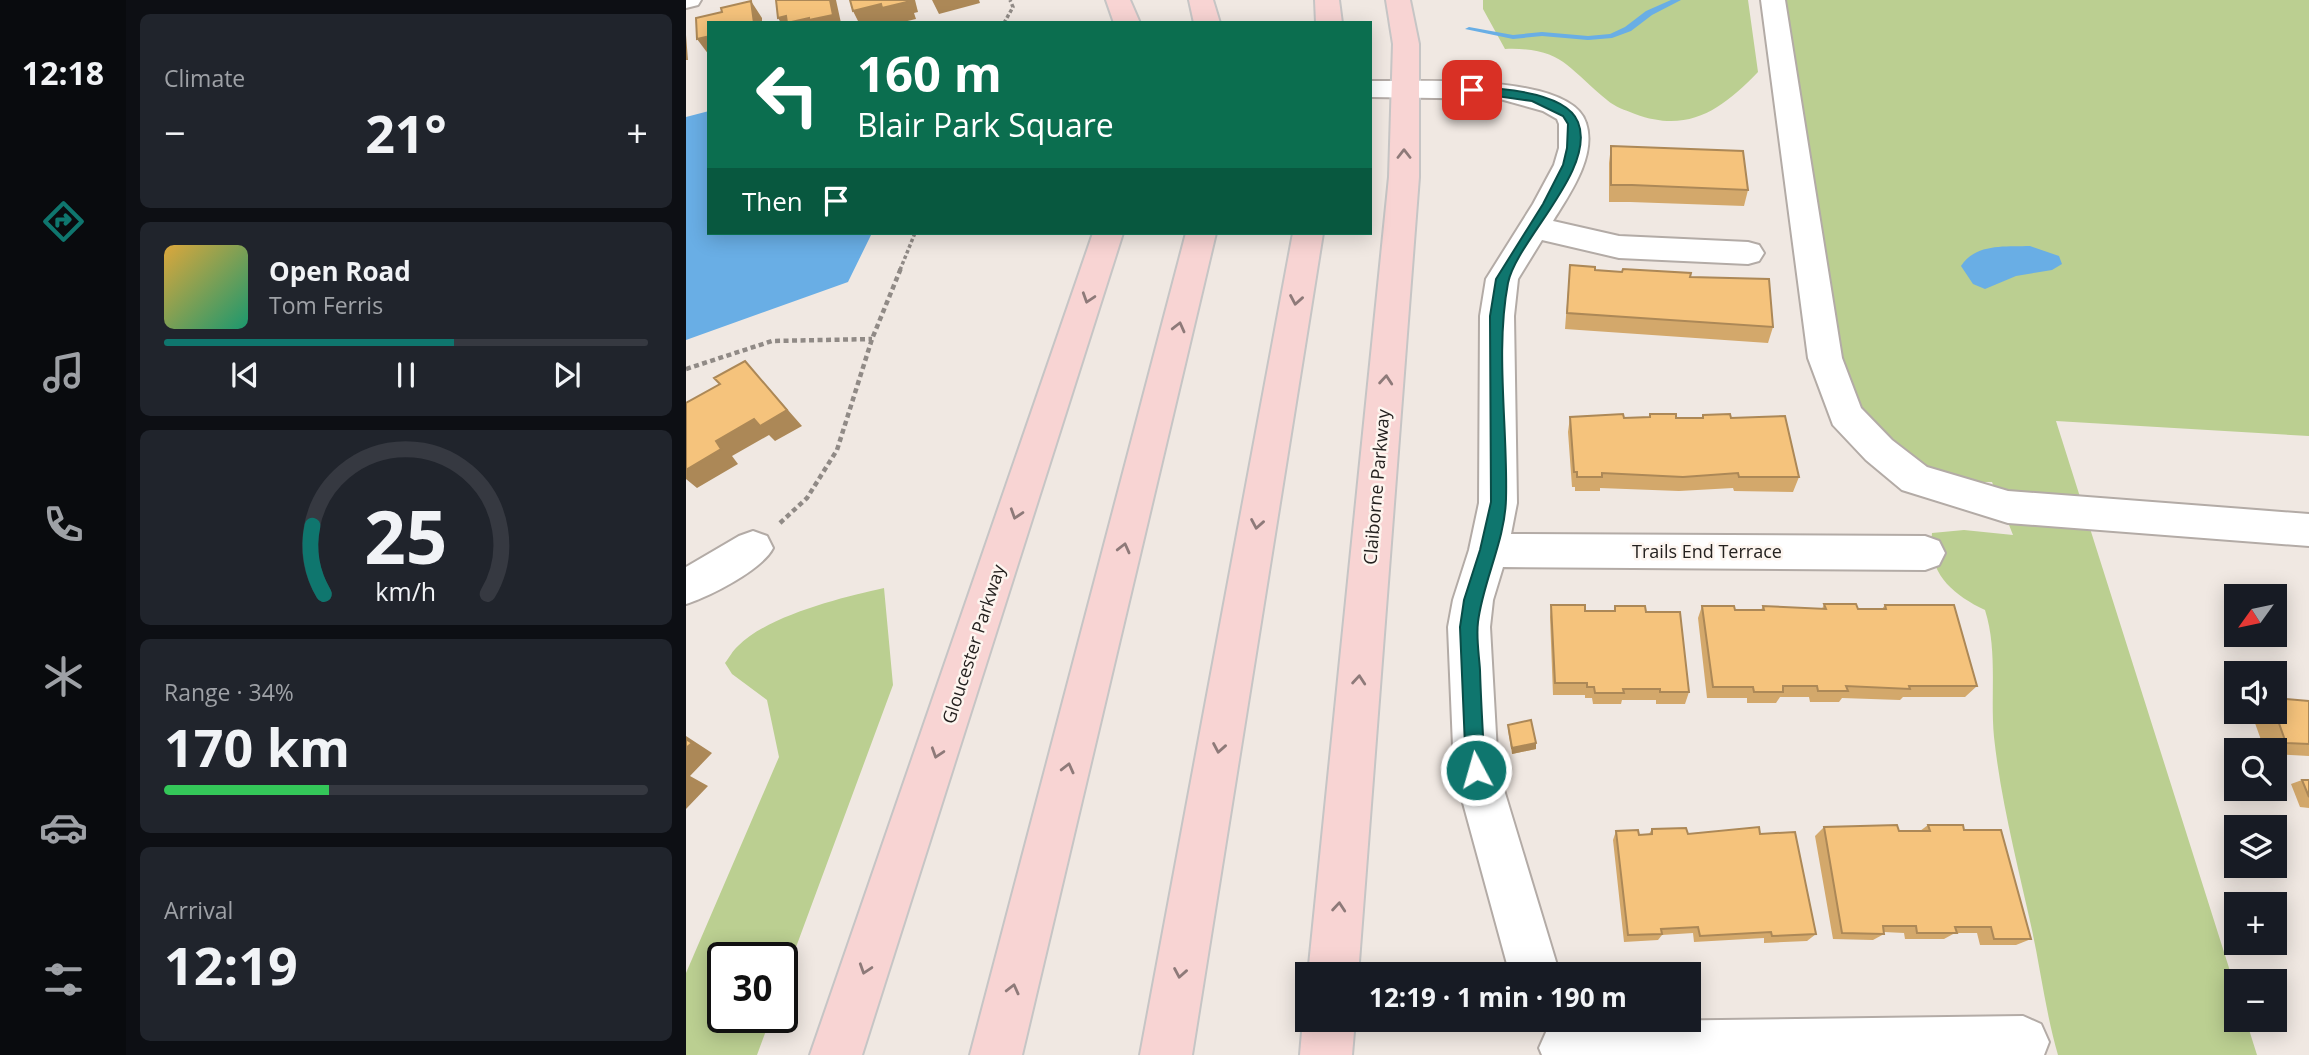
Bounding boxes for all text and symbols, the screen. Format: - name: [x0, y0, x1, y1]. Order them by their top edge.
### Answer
- text: 160 m: [857, 40, 1002, 106]
- icon: left: [742, 49, 833, 140]
- text: 12:18: [22, 51, 104, 94]
- pin: [1442, 60, 1502, 120]
- text: Climate: [164, 62, 245, 94]
- icon: arrive: [1453, 71, 1491, 109]
- text: 21°: [365, 97, 447, 168]
- text: Blair Park Square: [857, 103, 1114, 146]
- text: −: [164, 106, 186, 158]
- text: +: [626, 106, 648, 158]
- one-way arrow: [1396, 148, 1412, 158]
- icon: arrive: [817, 182, 855, 220]
- text: Then: [742, 183, 803, 219]
- icon: directions: [39, 197, 88, 246]
- text: Open Road: [269, 253, 411, 289]
- text: Tom Ferris: [269, 289, 383, 321]
- one-way arrow: [1082, 291, 1096, 304]
- one-way arrow: [1289, 294, 1304, 306]
- one-way arrow: [1171, 321, 1185, 333]
- icon: music: [39, 348, 88, 397]
- icon: previous: [226, 356, 264, 394]
- icon: pause: [387, 356, 425, 394]
- icon: next: [548, 356, 586, 394]
- one-way arrow: [1378, 375, 1393, 386]
- street label: Claiborne Parkway: [1357, 407, 1395, 566]
- text: 25: [364, 486, 448, 585]
- icon: phone: [39, 500, 88, 549]
- one-way arrow: [1010, 507, 1024, 520]
- one-way arrow: [1250, 518, 1265, 530]
- street label: Trails End Terrace: [1632, 539, 1782, 563]
- one-way arrow: [1116, 542, 1130, 554]
- street label: Gloucester Parkway: [936, 560, 1010, 727]
- text: km/h: [376, 573, 436, 607]
- north arrow: [2224, 584, 2287, 648]
- map controls: [2224, 584, 2287, 1032]
- icon: climate: [39, 652, 88, 701]
- button: sound: [2224, 661, 2287, 724]
- one-way arrow: [1351, 674, 1366, 686]
- text: Range · 34%: [164, 676, 294, 708]
- text: 170 km: [164, 711, 350, 782]
- position arrow: [1439, 733, 1513, 807]
- button: search: [2224, 738, 2287, 801]
- one-way arrow: [1212, 742, 1227, 754]
- one-way arrow: [930, 747, 945, 759]
- one-way arrow: [1060, 762, 1074, 774]
- icon: car: [39, 803, 88, 852]
- button: layers: [2224, 815, 2287, 878]
- button: +: [2224, 892, 2287, 955]
- text: Arrival: [164, 894, 233, 926]
- one-way arrow: [1331, 901, 1346, 912]
- text: 12:19: [164, 929, 298, 1000]
- speed limit sign: 30: [707, 942, 798, 1033]
- icon: filters: [39, 955, 88, 1004]
- one-way arrow: [859, 962, 873, 975]
- one-way arrow: [1173, 967, 1188, 979]
- button: −: [2224, 969, 2287, 1032]
- text: 12:19 · 1 min · 190 m: [1369, 979, 1627, 1015]
- one-way arrow: [1005, 983, 1019, 995]

